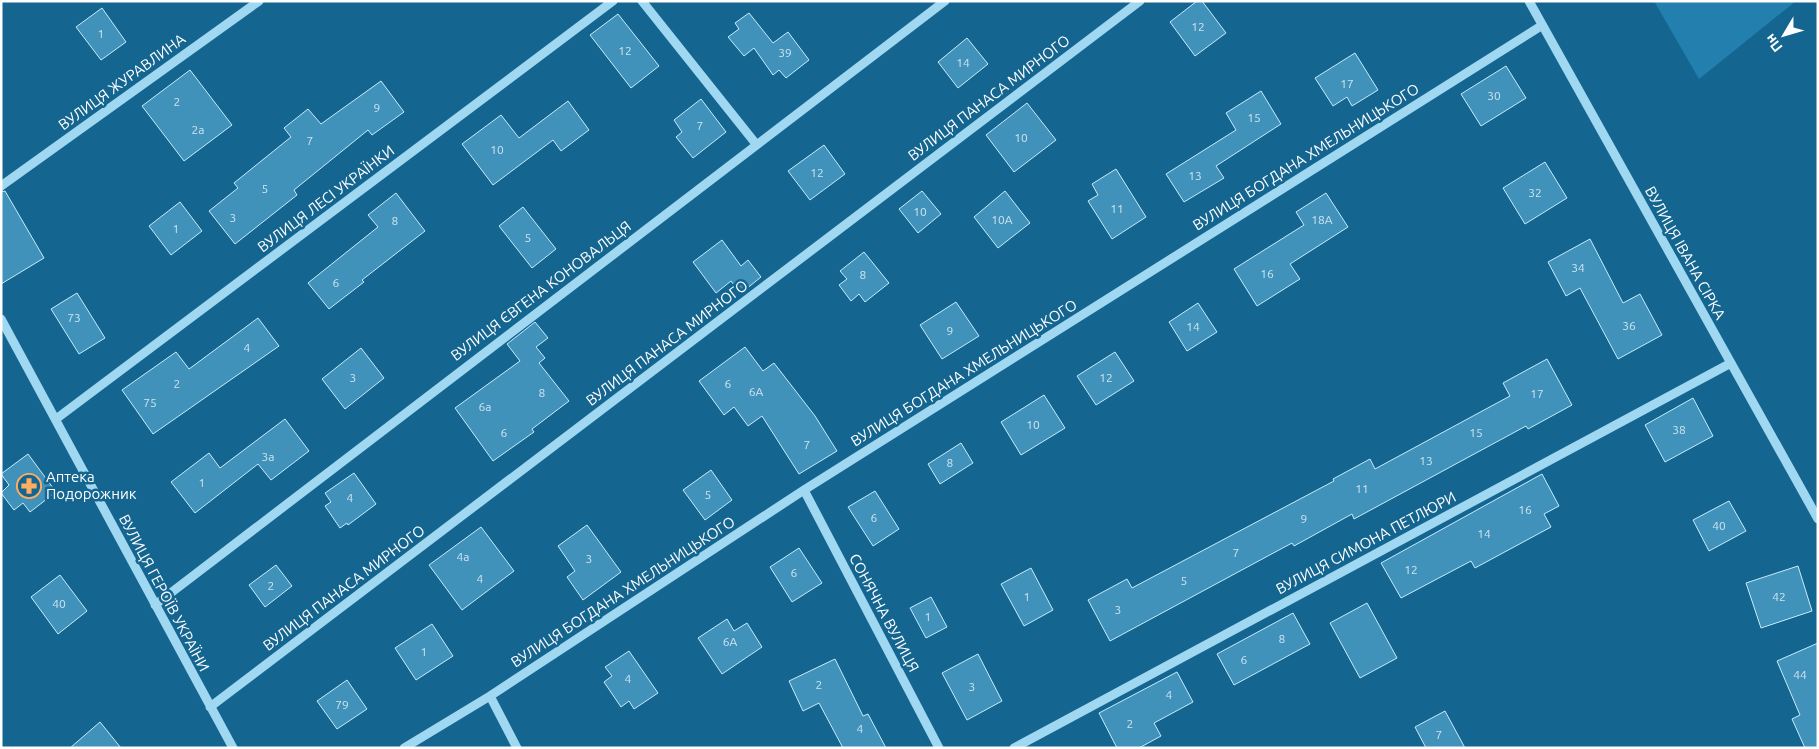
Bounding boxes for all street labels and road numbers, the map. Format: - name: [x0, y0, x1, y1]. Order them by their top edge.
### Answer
- street label: ВУЛИЦЯ ЖУРАВЛИНА: [55, 30, 188, 133]
- street label: ВУЛИЦЯ ПАНАСА МИРНОГО: [905, 31, 1073, 164]
- street label: ВУЛИЦЯ БОГДАНА ХМЕЛЬНИЦЬКОГО: [1190, 80, 1422, 234]
- street label: ВУЛИЦЯ ЛЕСІ УКРАЇНКИ: [254, 142, 397, 255]
- street label: ВУЛИЦЯ ІВАНА СІРКА: [1642, 183, 1729, 322]
- street label: ВУЛИЦЯ ЄВГЕНА КОНОВАЛЬЦЯ: [447, 217, 634, 364]
- street label: ВУЛИЦЯ ПАНАСА МИРНОГО: [583, 276, 751, 409]
- street label: ВУЛИЦЯ БОГДАНА ХМЕЛЬНИЦЬКОГО: [848, 296, 1080, 450]
- street label: ВУЛИЦЯ СИМОНА ПЕТЛЮРИ: [1273, 488, 1459, 597]
- street label: ВУЛИЦЯ ГЕРОЇВ УКРАЇНИ: [116, 511, 213, 674]
- street label: ВУЛИЦЯ БОГДАНА ХМЕЛЬНИЦЬКОГО: [508, 513, 738, 670]
- street label: ВУЛИЦЯ ПАНАСА МИРНОГО: [260, 521, 428, 654]
- street label: СОНЯЧНА ВУЛИЦЯ: [846, 551, 923, 675]

